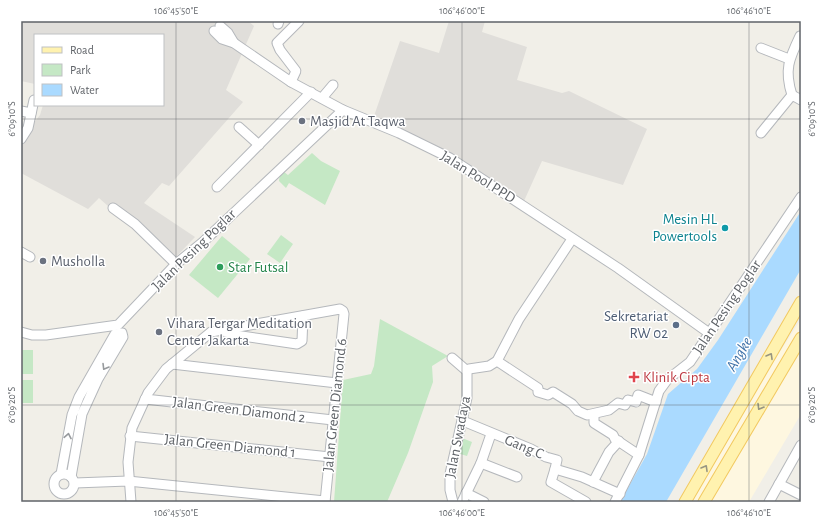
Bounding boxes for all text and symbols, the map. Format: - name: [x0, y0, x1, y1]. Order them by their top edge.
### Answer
- text: 106°45'50"E: [154, 6, 198, 16]
- text: 106°46'00"E: [439, 6, 485, 16]
- text: 106°46'10"E: [727, 6, 771, 16]
- legend: [34, 34, 164, 106]
- text: Road: [70, 44, 94, 56]
- text: Park: [70, 64, 91, 76]
- text: Water: [70, 84, 99, 96]
- text: 6°09'10"S: [7, 101, 17, 137]
- text: 6°09'10"S: [807, 101, 817, 137]
- place label: Masjid At Taqwa: [310, 114, 405, 129]
- marker: Masjid At Taqwa: [297, 116, 307, 126]
- street label: Jalan Pool PPD: [438, 148, 518, 206]
- street label: Jalan Pesing Poglar: [149, 206, 239, 294]
- place label: Mesin HL Powertools: [652, 212, 718, 244]
- marker: Mesin HL Powertools: [720, 223, 730, 233]
- place label: Musholla: [51, 254, 105, 269]
- marker: Musholla: [38, 256, 48, 266]
- street label: Jalan Pesing Poglar: [690, 257, 764, 357]
- place label: Star Futsal: [228, 260, 288, 275]
- marker: Star Futsal: [215, 262, 225, 272]
- place label: Sekretariat RW 02: [604, 309, 668, 341]
- place label: Vihara Tergar Meditation Center Jakarta: [167, 316, 312, 348]
- marker: Sekretariat RW 02: [671, 320, 681, 330]
- marker: Vihara Tergar Meditation Center Jakarta: [154, 327, 164, 337]
- water label: Angke: [722, 334, 755, 375]
- street label: Jalan Green Diamond 6: [321, 338, 349, 472]
- one-way arrow: [765, 353, 772, 360]
- one-way arrow: [103, 363, 110, 370]
- place label: Klinik Cipta: [643, 370, 710, 385]
- marker: Klinik Cipta: [628, 371, 640, 383]
- text: 6°09'20"S: [7, 386, 17, 423]
- text: 6°09'20"S: [807, 386, 817, 423]
- street label: Jalan Green Diamond 2: [172, 394, 306, 426]
- street label: Jalan Swadaya: [443, 395, 473, 479]
- one-way arrow: [757, 403, 764, 410]
- street label: Jalan Green Diamond 1: [164, 432, 296, 460]
- street label: Gang C: [502, 432, 546, 462]
- one-way arrow: [63, 433, 71, 439]
- one-way arrow: [700, 465, 707, 472]
- text: 106°45'50"E: [154, 508, 198, 518]
- text: 106°46'00"E: [439, 508, 485, 518]
- text: 106°46'10"E: [727, 508, 771, 518]

